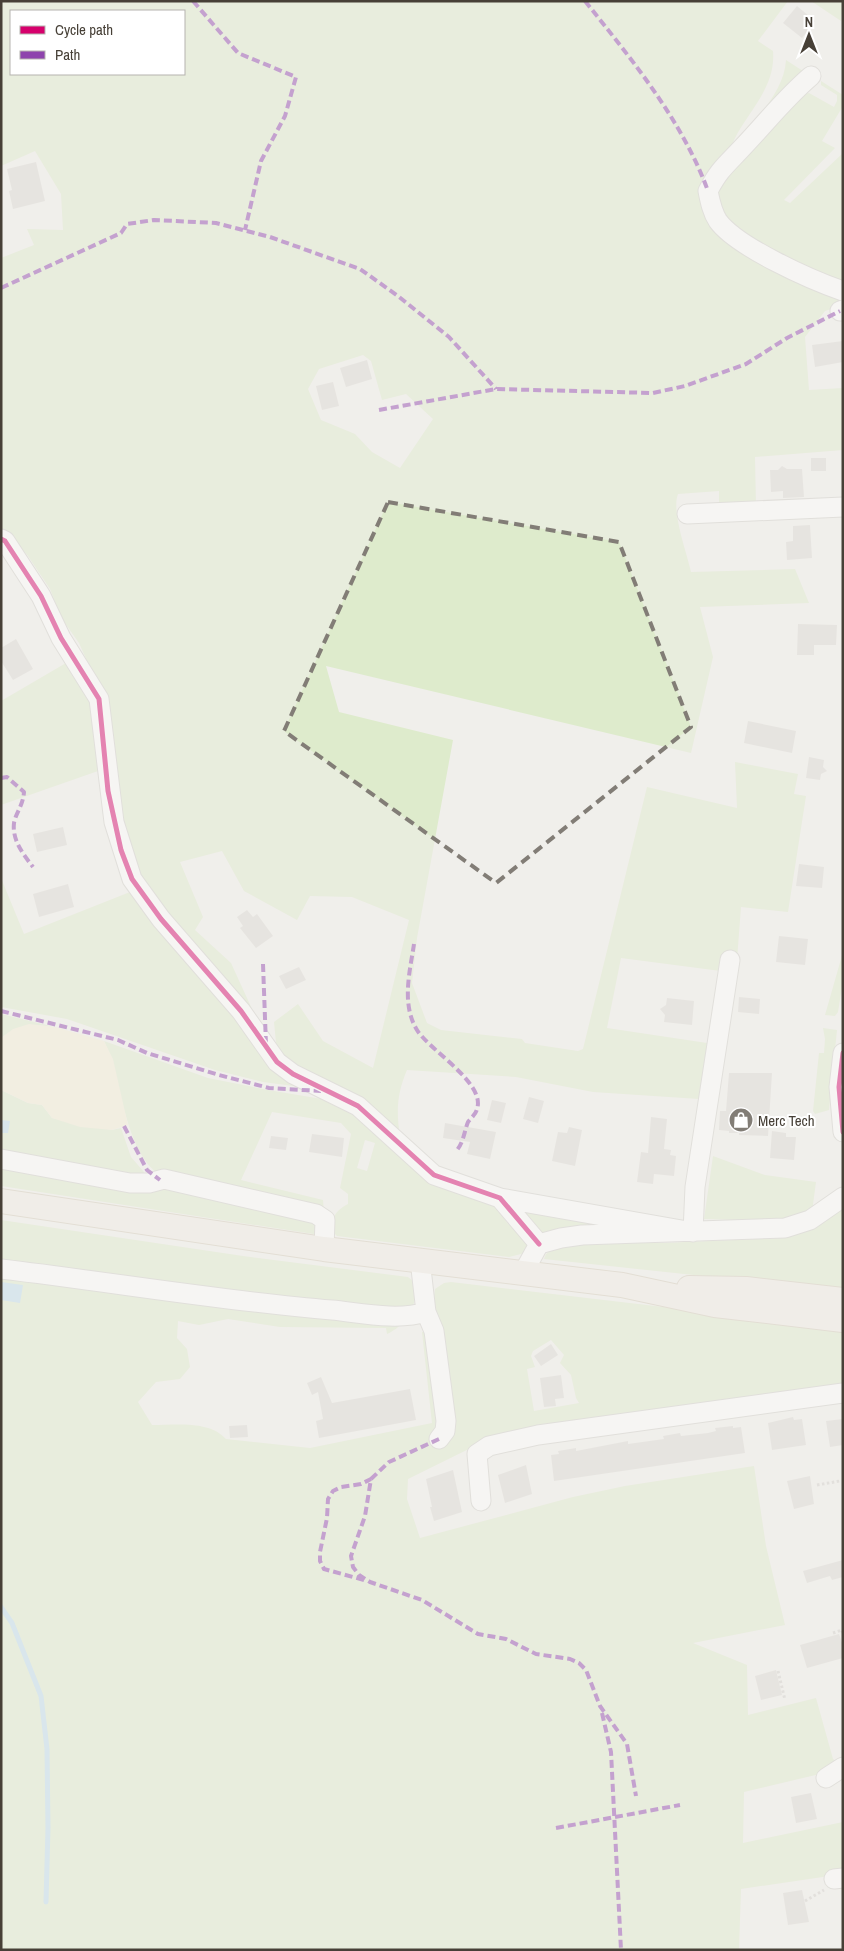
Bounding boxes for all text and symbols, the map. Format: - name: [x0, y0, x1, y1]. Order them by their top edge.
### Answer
- legend: [10, 10, 185, 75]
- north arrow: [784, 10, 834, 60]
- text: N: [805, 13, 813, 31]
- text: Cycle path: [55, 19, 113, 40]
- text: Path: [55, 44, 80, 65]
- shop icon: Merc Tech: [728, 1107, 754, 1133]
- place label: Merc Tech: [758, 1110, 815, 1131]

